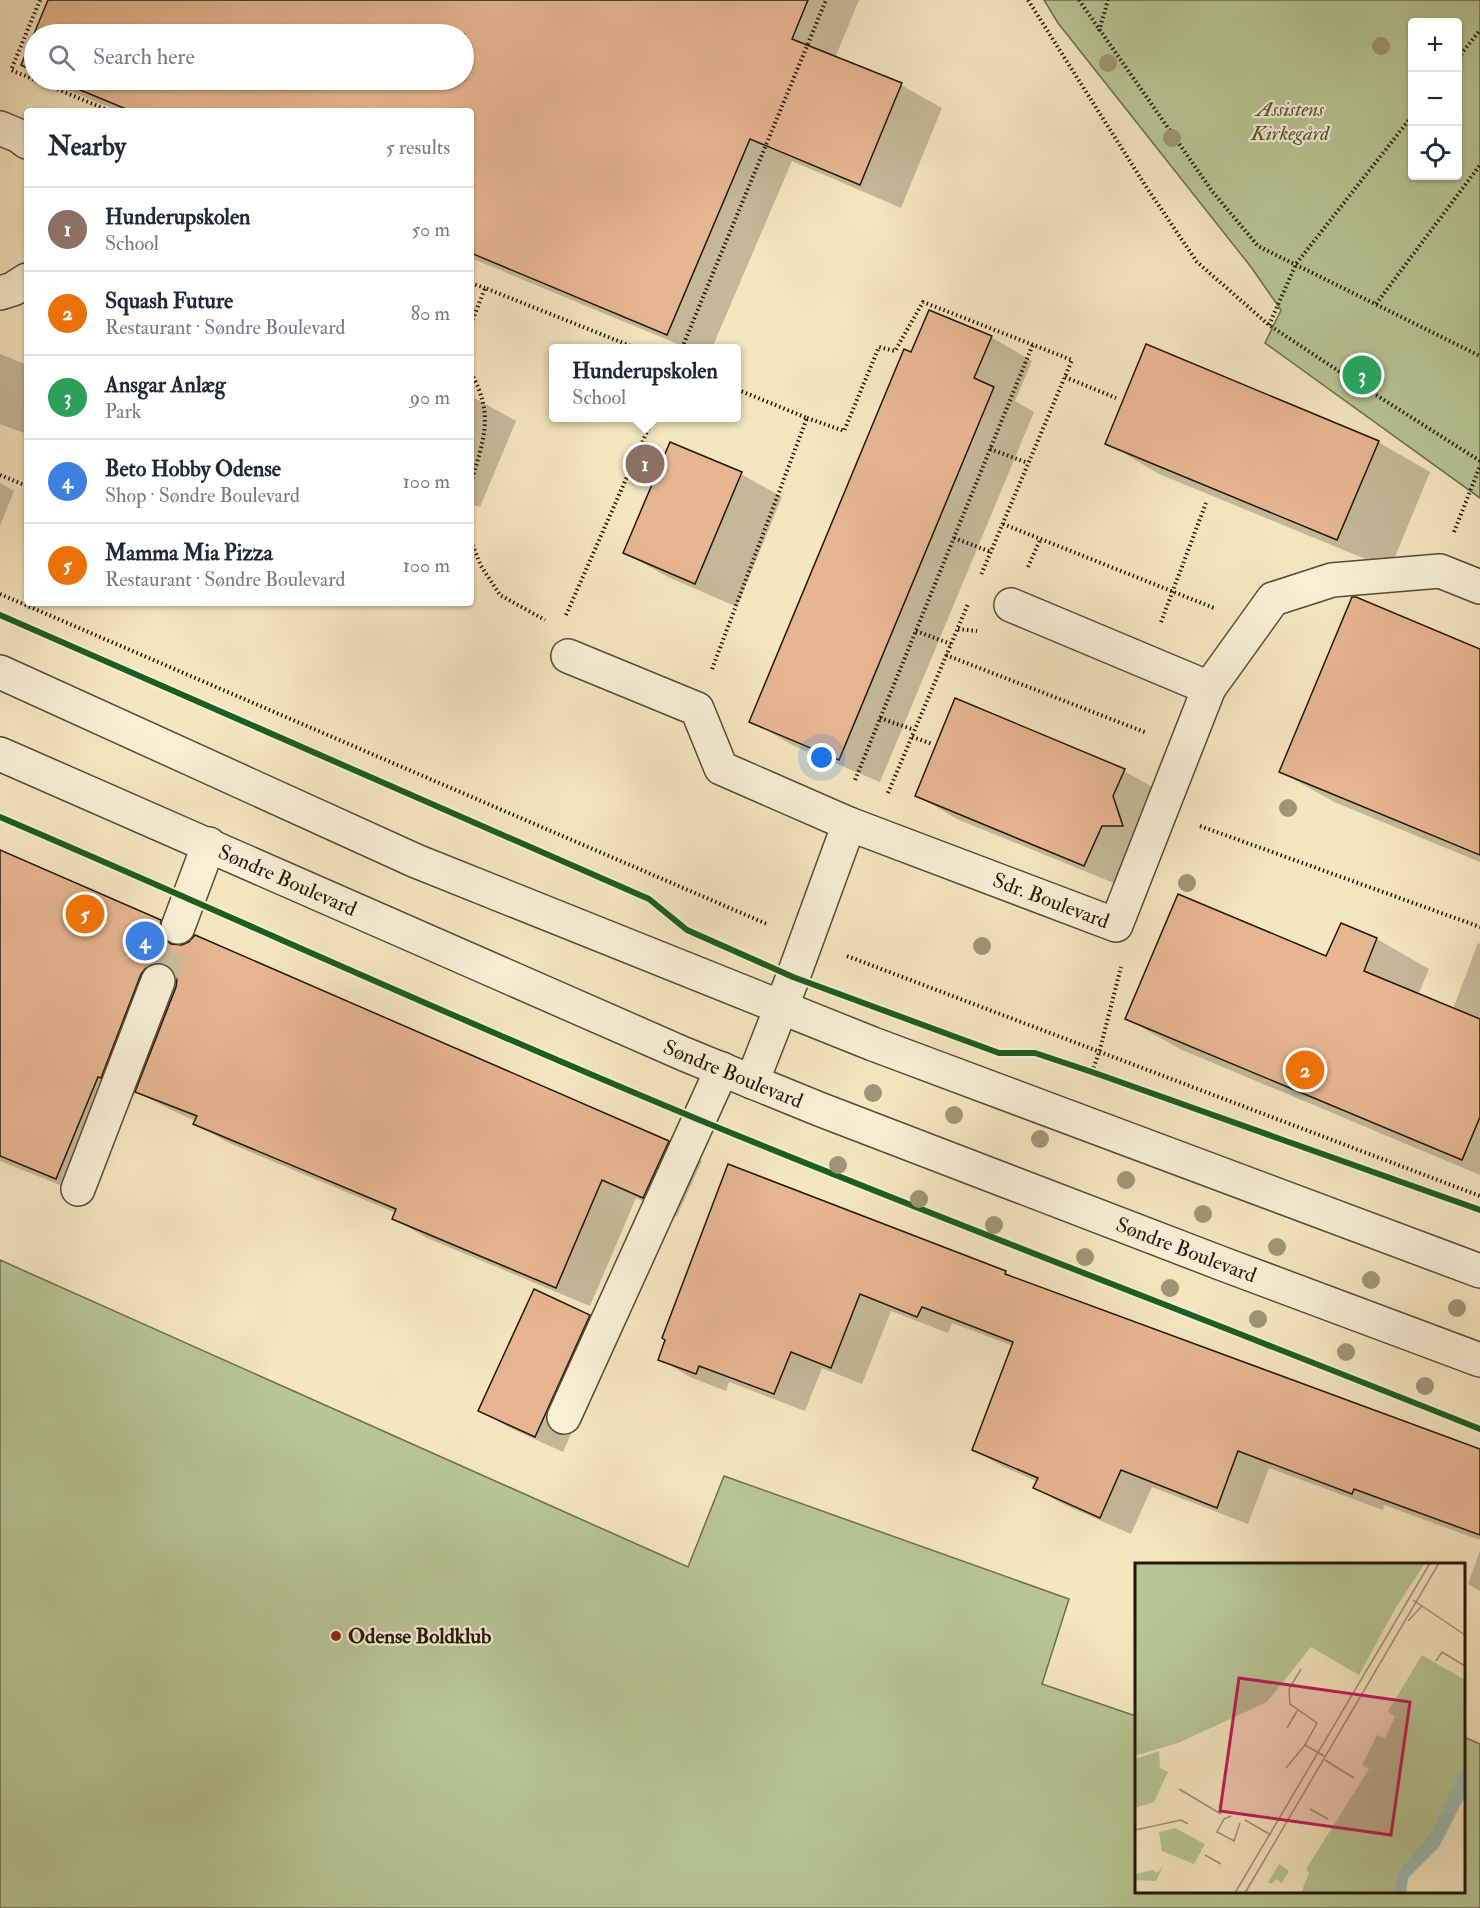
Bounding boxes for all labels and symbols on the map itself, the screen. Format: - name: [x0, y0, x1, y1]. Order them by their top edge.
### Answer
- park label: Assistens Kirkegård: [1250, 96, 1330, 147]
- pin: 3: [1342, 352, 1382, 398]
- pin: 1: [626, 442, 664, 486]
- your location: [807, 743, 836, 772]
- street label: Søndre Boulevard: [214, 838, 361, 923]
- street label: Sdr. Boulevard: [989, 867, 1114, 935]
- pin: 5: [66, 892, 104, 936]
- pin: 4: [126, 918, 164, 964]
- street label: Søndre Boulevard: [659, 1034, 807, 1115]
- pin: 2: [1286, 1048, 1324, 1092]
- street label: Søndre Boulevard: [1112, 1211, 1261, 1290]
- inset map: [1135, 1563, 1465, 1893]
- place label: Odense Boldklub: [348, 1623, 492, 1650]
- marker: Odense Boldklub: [329, 1629, 343, 1643]

